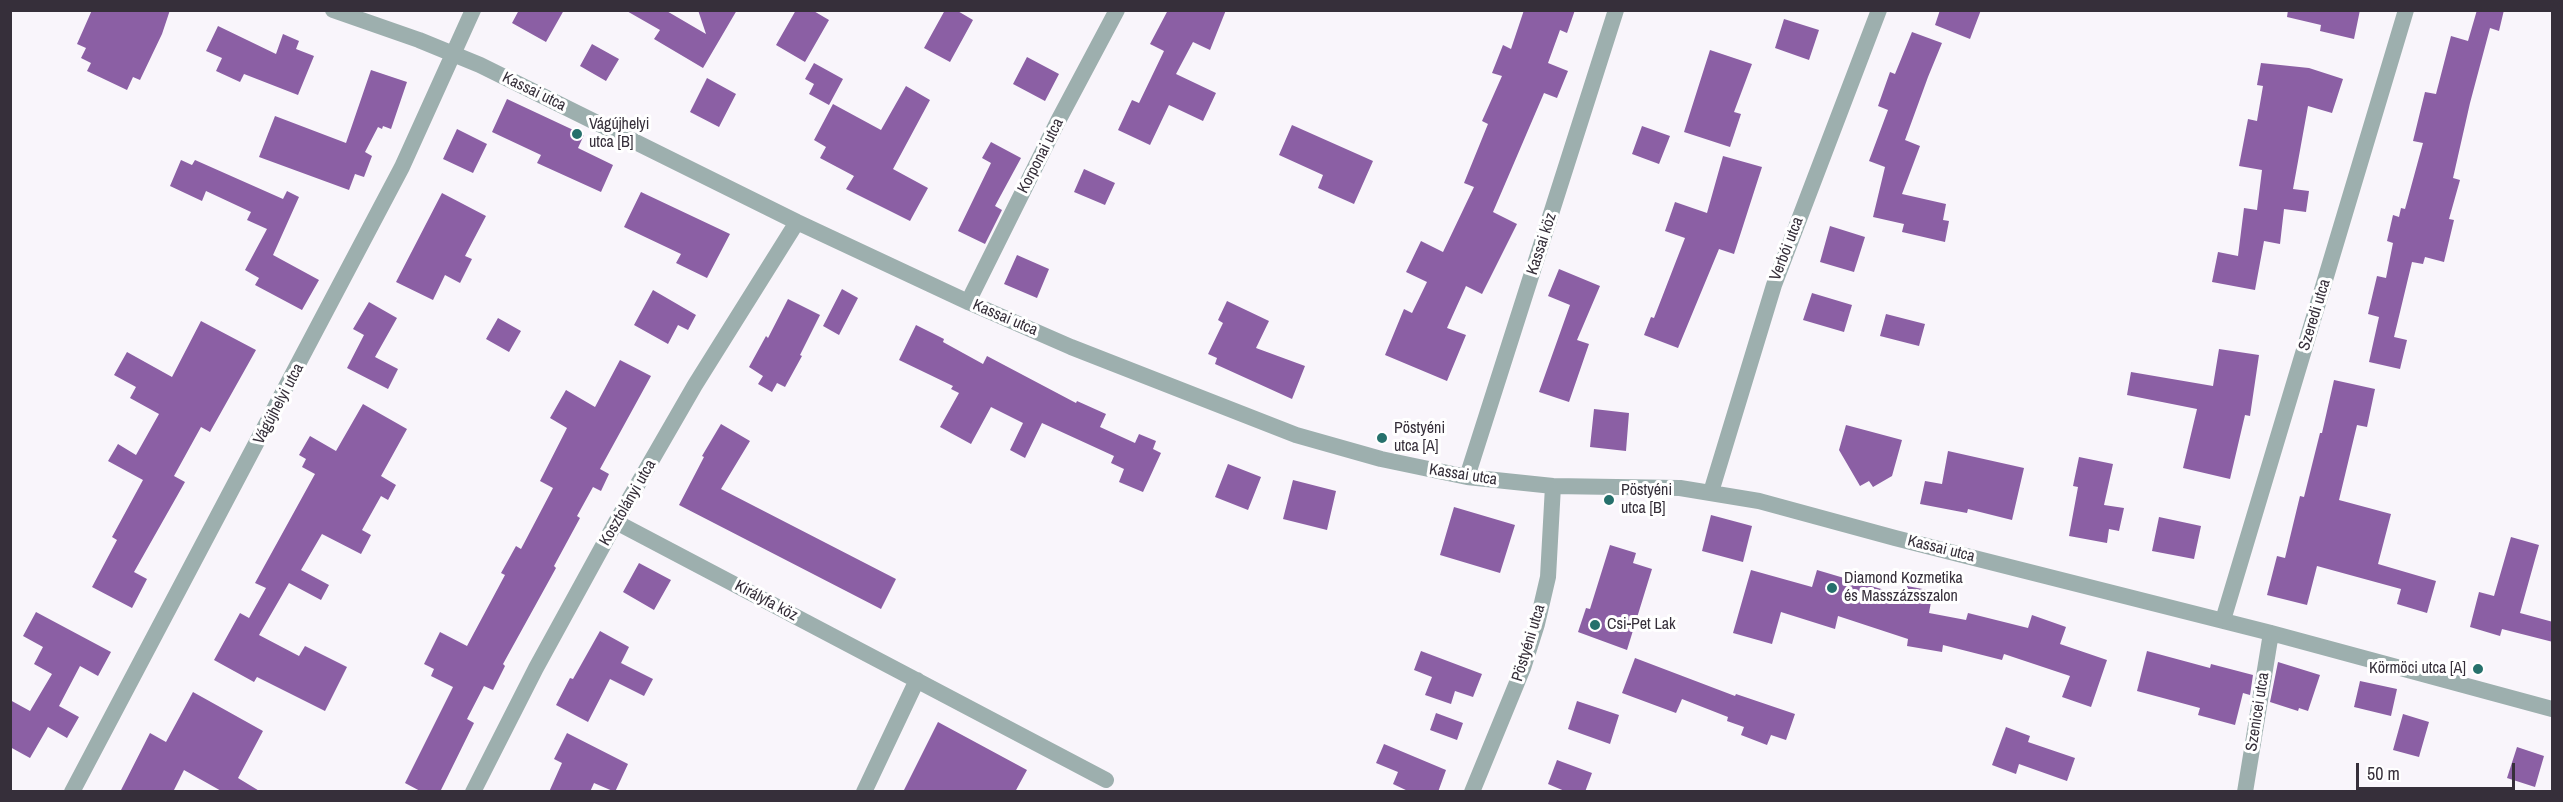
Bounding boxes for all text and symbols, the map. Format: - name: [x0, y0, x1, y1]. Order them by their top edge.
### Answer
- street label: Kassai utca: [499, 68, 569, 116]
- place label: Vágújhelyi utca [B]: [589, 115, 649, 153]
- street label: Korponai utca: [1014, 115, 1068, 197]
- marker: Vágújhelyi utca [B]: [570, 127, 584, 141]
- street label: Kassai köz: [1523, 211, 1561, 277]
- street label: Verbói utca: [1766, 215, 1808, 283]
- street label: Szeredi utca: [2295, 277, 2335, 353]
- street label: Kassai utca: [970, 296, 1040, 340]
- street label: Vágújhelyi utca: [250, 360, 308, 448]
- place label: Pöstyéni utca [A]: [1394, 419, 1445, 457]
- marker: Pöstyéni utca [A]: [1375, 431, 1389, 445]
- street label: Kosztolányi utca: [596, 457, 660, 549]
- street label: Kassai utca: [1428, 460, 1498, 490]
- place label: Pöstyéni utca [B]: [1621, 481, 1672, 519]
- marker: Pöstyéni utca [B]: [1602, 493, 1616, 507]
- street label: Kassai utca: [1905, 531, 1977, 567]
- place label: Diamond Kozmetika és Masszázsszalon: [1844, 569, 1963, 607]
- street label: Királyfa köz: [731, 576, 801, 626]
- marker: Diamond Kozmetika és Masszázsszalon: [1825, 581, 1839, 595]
- street label: Pöstyéni utca: [1508, 602, 1550, 684]
- place label: Csi-Pet Lak: [1607, 615, 1676, 635]
- marker: Csi-Pet Lak: [1588, 618, 1602, 632]
- place label: Körmöci utca [A]: [2369, 659, 2466, 679]
- marker: Körmöci utca [A]: [2471, 662, 2485, 676]
- street label: Szenicei utca: [2242, 671, 2274, 753]
- scale bar: [2359, 751, 2518, 789]
- text: 50 m: [2367, 761, 2400, 786]

